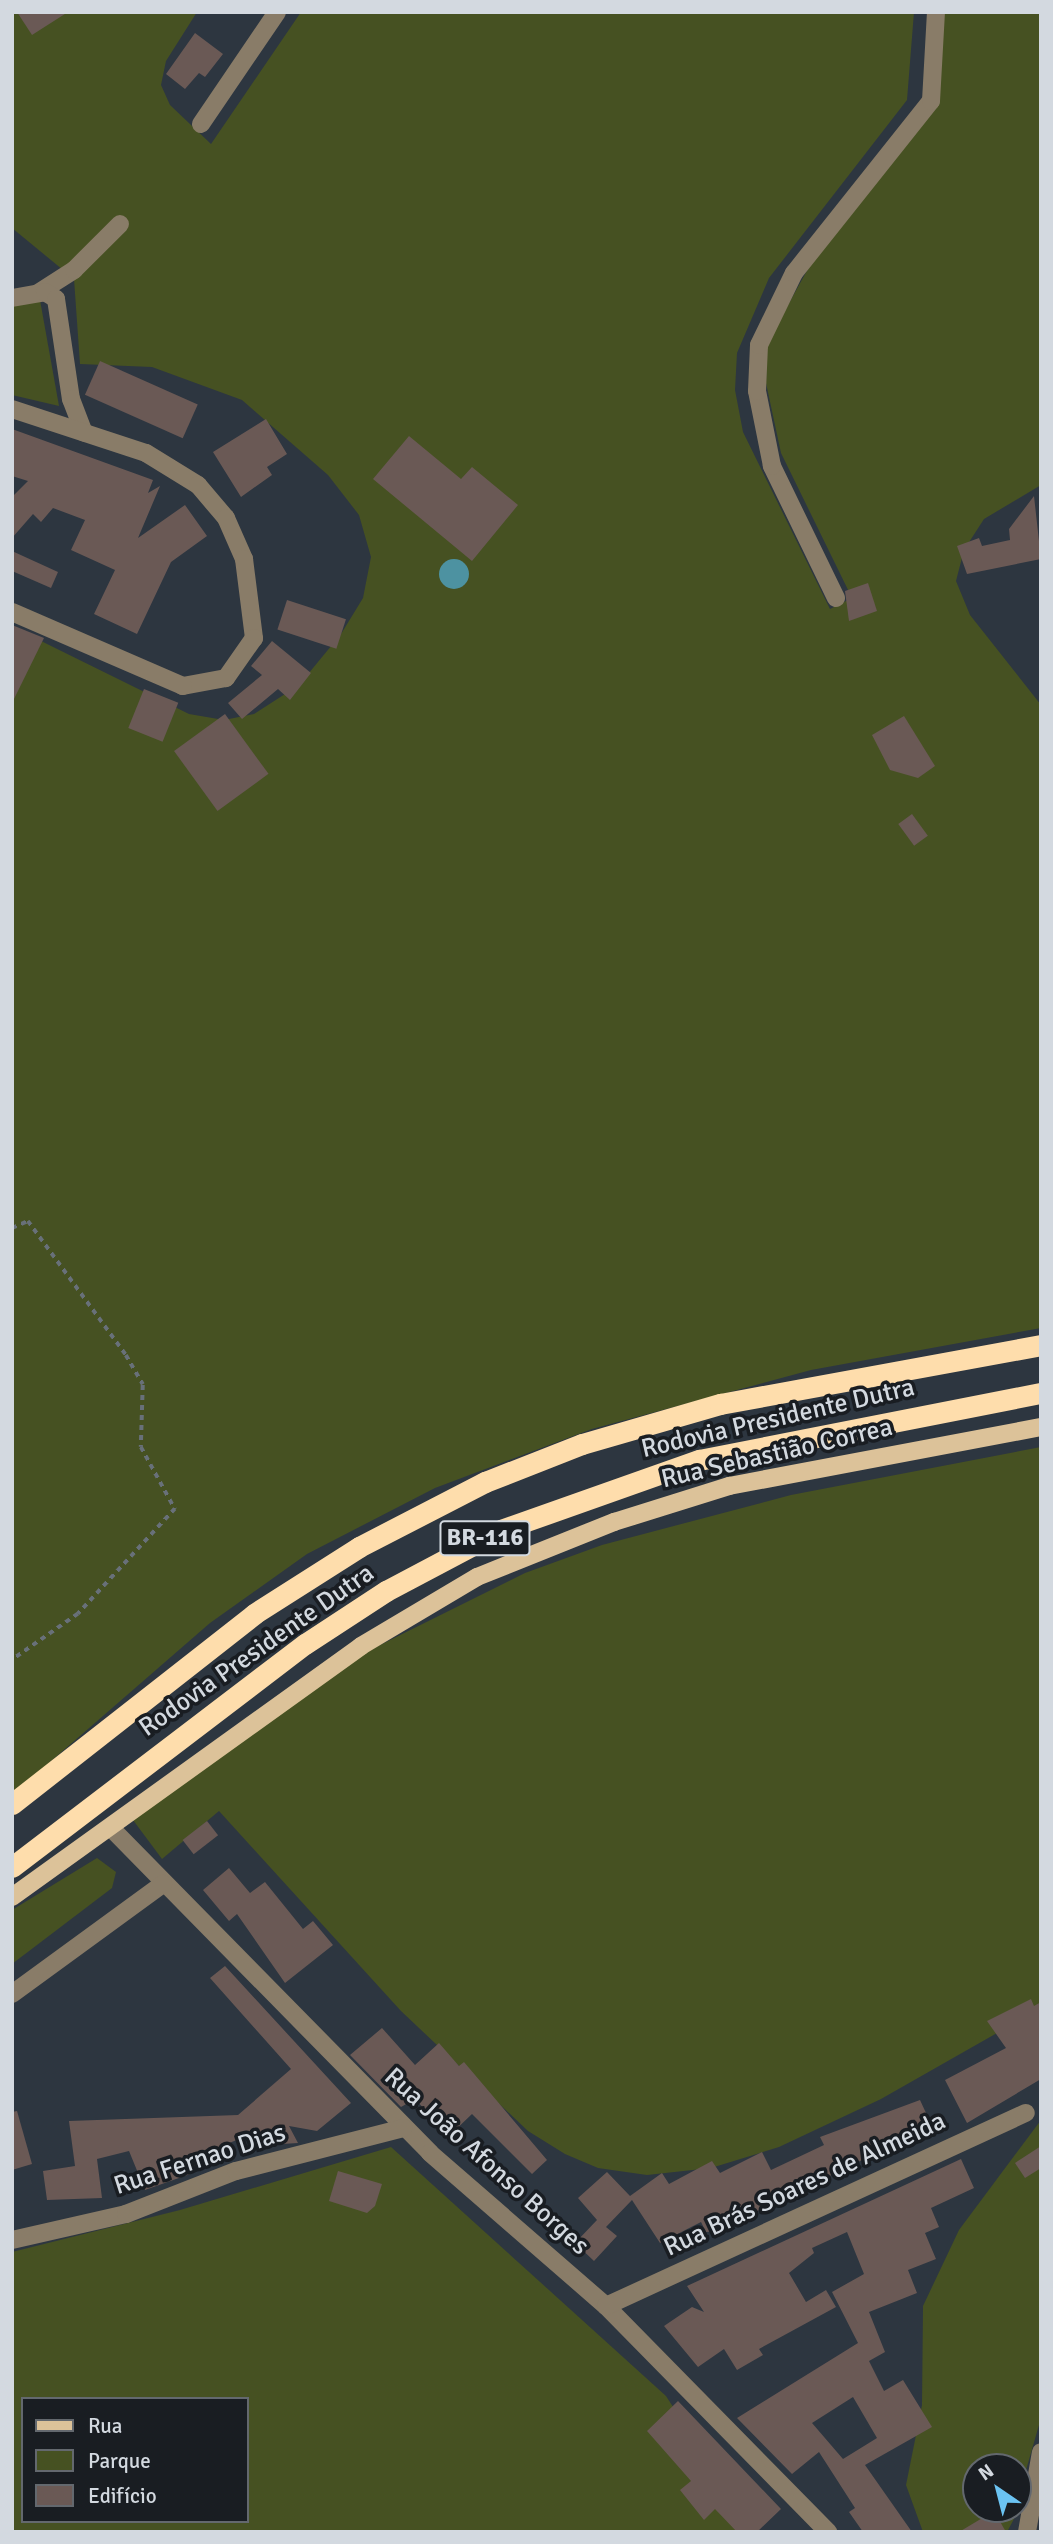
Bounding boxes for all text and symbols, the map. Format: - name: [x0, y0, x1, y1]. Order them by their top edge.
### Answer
- street label: Rodovia Presidente Dutra: [638, 1372, 918, 1466]
- street label: Rua Sebastião Correa: [658, 1412, 896, 1496]
- road number: BR-116: [438, 1518, 532, 1558]
- street label: Rodovia Presidente Dutra: [134, 1558, 380, 1744]
- street label: Rua João Afonso Borges: [377, 2062, 595, 2262]
- street label: Rua Brás Soares de Almeida: [659, 2106, 951, 2264]
- street label: Rua Fernao Dias: [110, 2118, 290, 2202]
- legend: [21, 2397, 248, 2523]
- text: Rua: [88, 2413, 122, 2439]
- text: Parque: [88, 2448, 151, 2474]
- north arrow: [962, 2453, 1032, 2523]
- text: N: [974, 2459, 998, 2486]
- text: Edifício: [88, 2483, 157, 2509]

